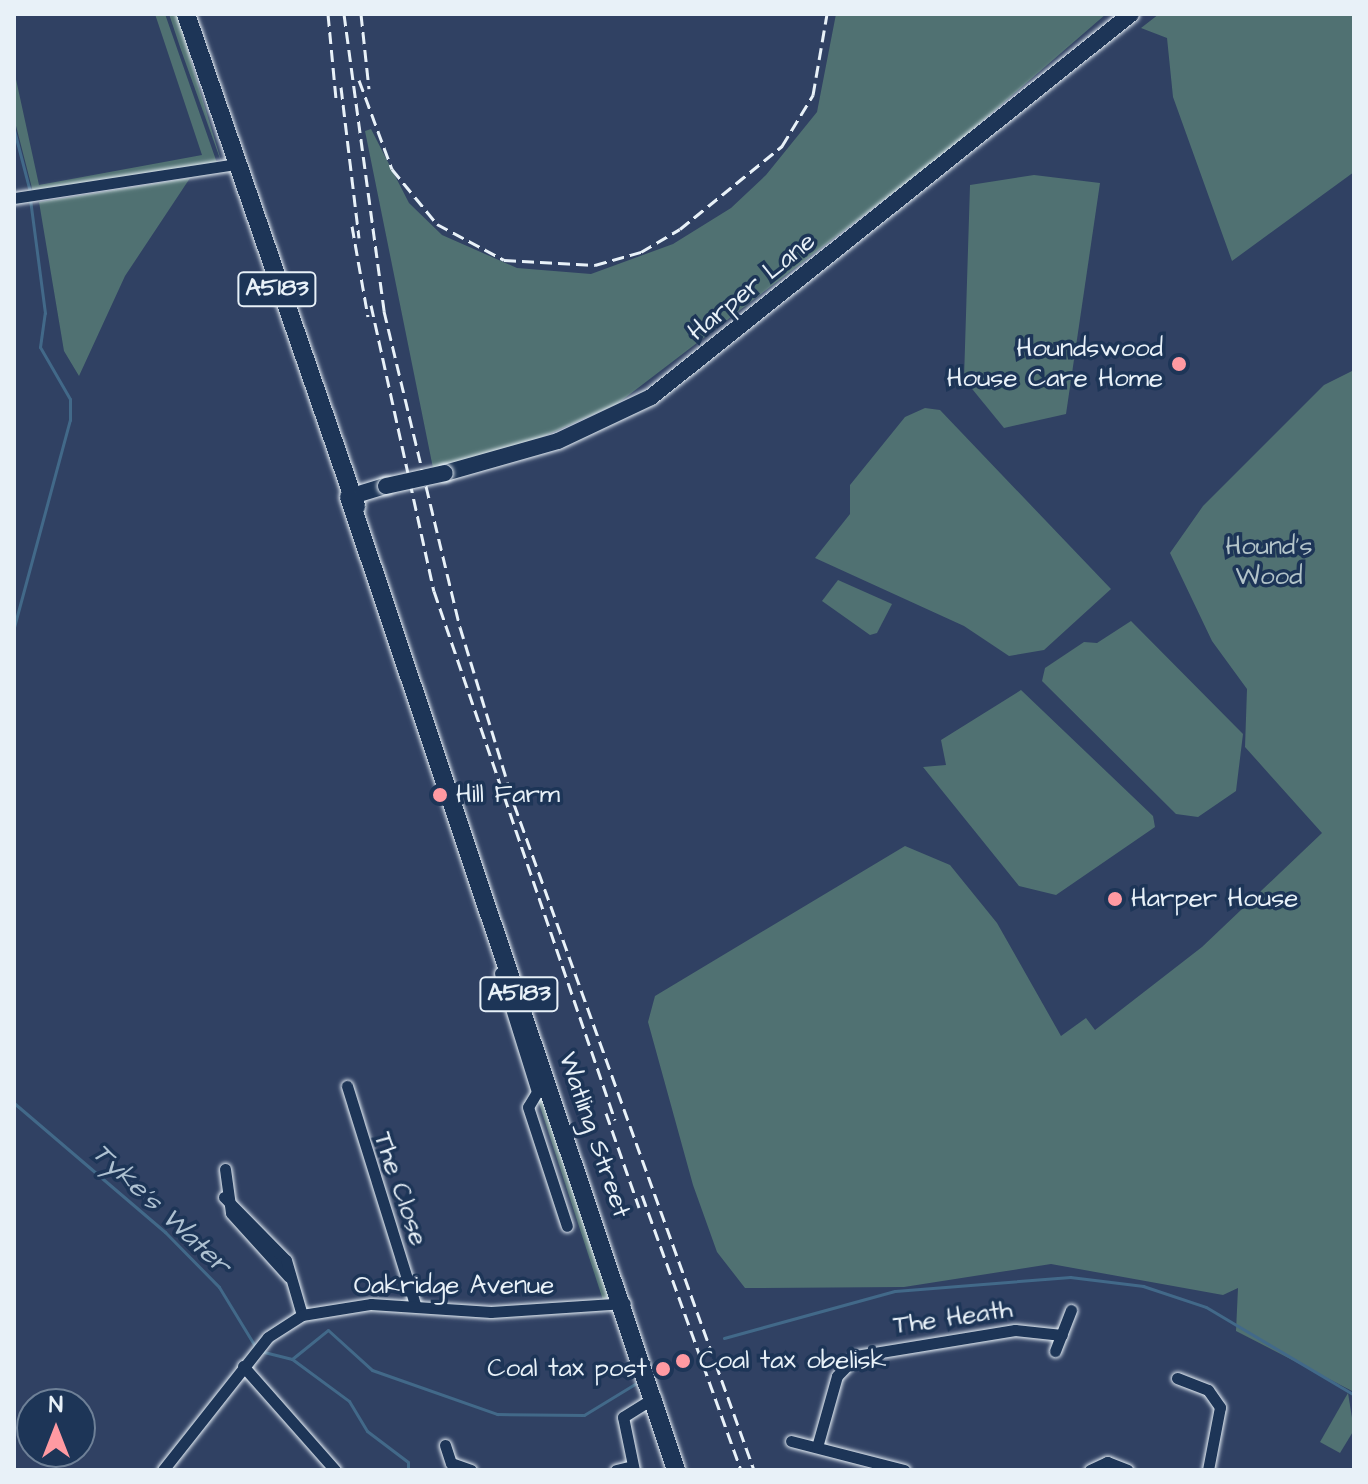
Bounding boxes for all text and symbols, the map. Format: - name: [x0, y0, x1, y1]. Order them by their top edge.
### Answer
- street label: Harper Lane: [682, 226, 822, 348]
- road number: A5183: [237, 269, 317, 309]
- place label: Houndswood House Care Home: [947, 333, 1163, 394]
- marker: Houndswood House Care Home: [1170, 355, 1188, 373]
- park label: Hound's Wood: [1225, 531, 1313, 592]
- place label: Hill Farm: [456, 779, 560, 811]
- marker: Hill Farm: [431, 786, 449, 804]
- place label: Harper House: [1131, 883, 1298, 915]
- marker: Harper House: [1106, 890, 1124, 908]
- road number: A5183: [479, 974, 559, 1014]
- street label: Watling Street: [551, 1048, 637, 1222]
- street label: The Close: [366, 1128, 434, 1250]
- water label: Tyke's Water: [85, 1136, 237, 1282]
- street label: Oakridge Avenue: [354, 1270, 554, 1302]
- street label: The Heath: [891, 1294, 1015, 1342]
- place label: Coal tax obelisk: [699, 1345, 886, 1377]
- marker: Coal tax obelisk: [674, 1352, 692, 1370]
- place label: Coal tax post: [487, 1353, 647, 1385]
- marker: Coal tax post: [654, 1360, 672, 1378]
- north arrow: [16, 1388, 96, 1468]
- text: N: [49, 1390, 63, 1421]

